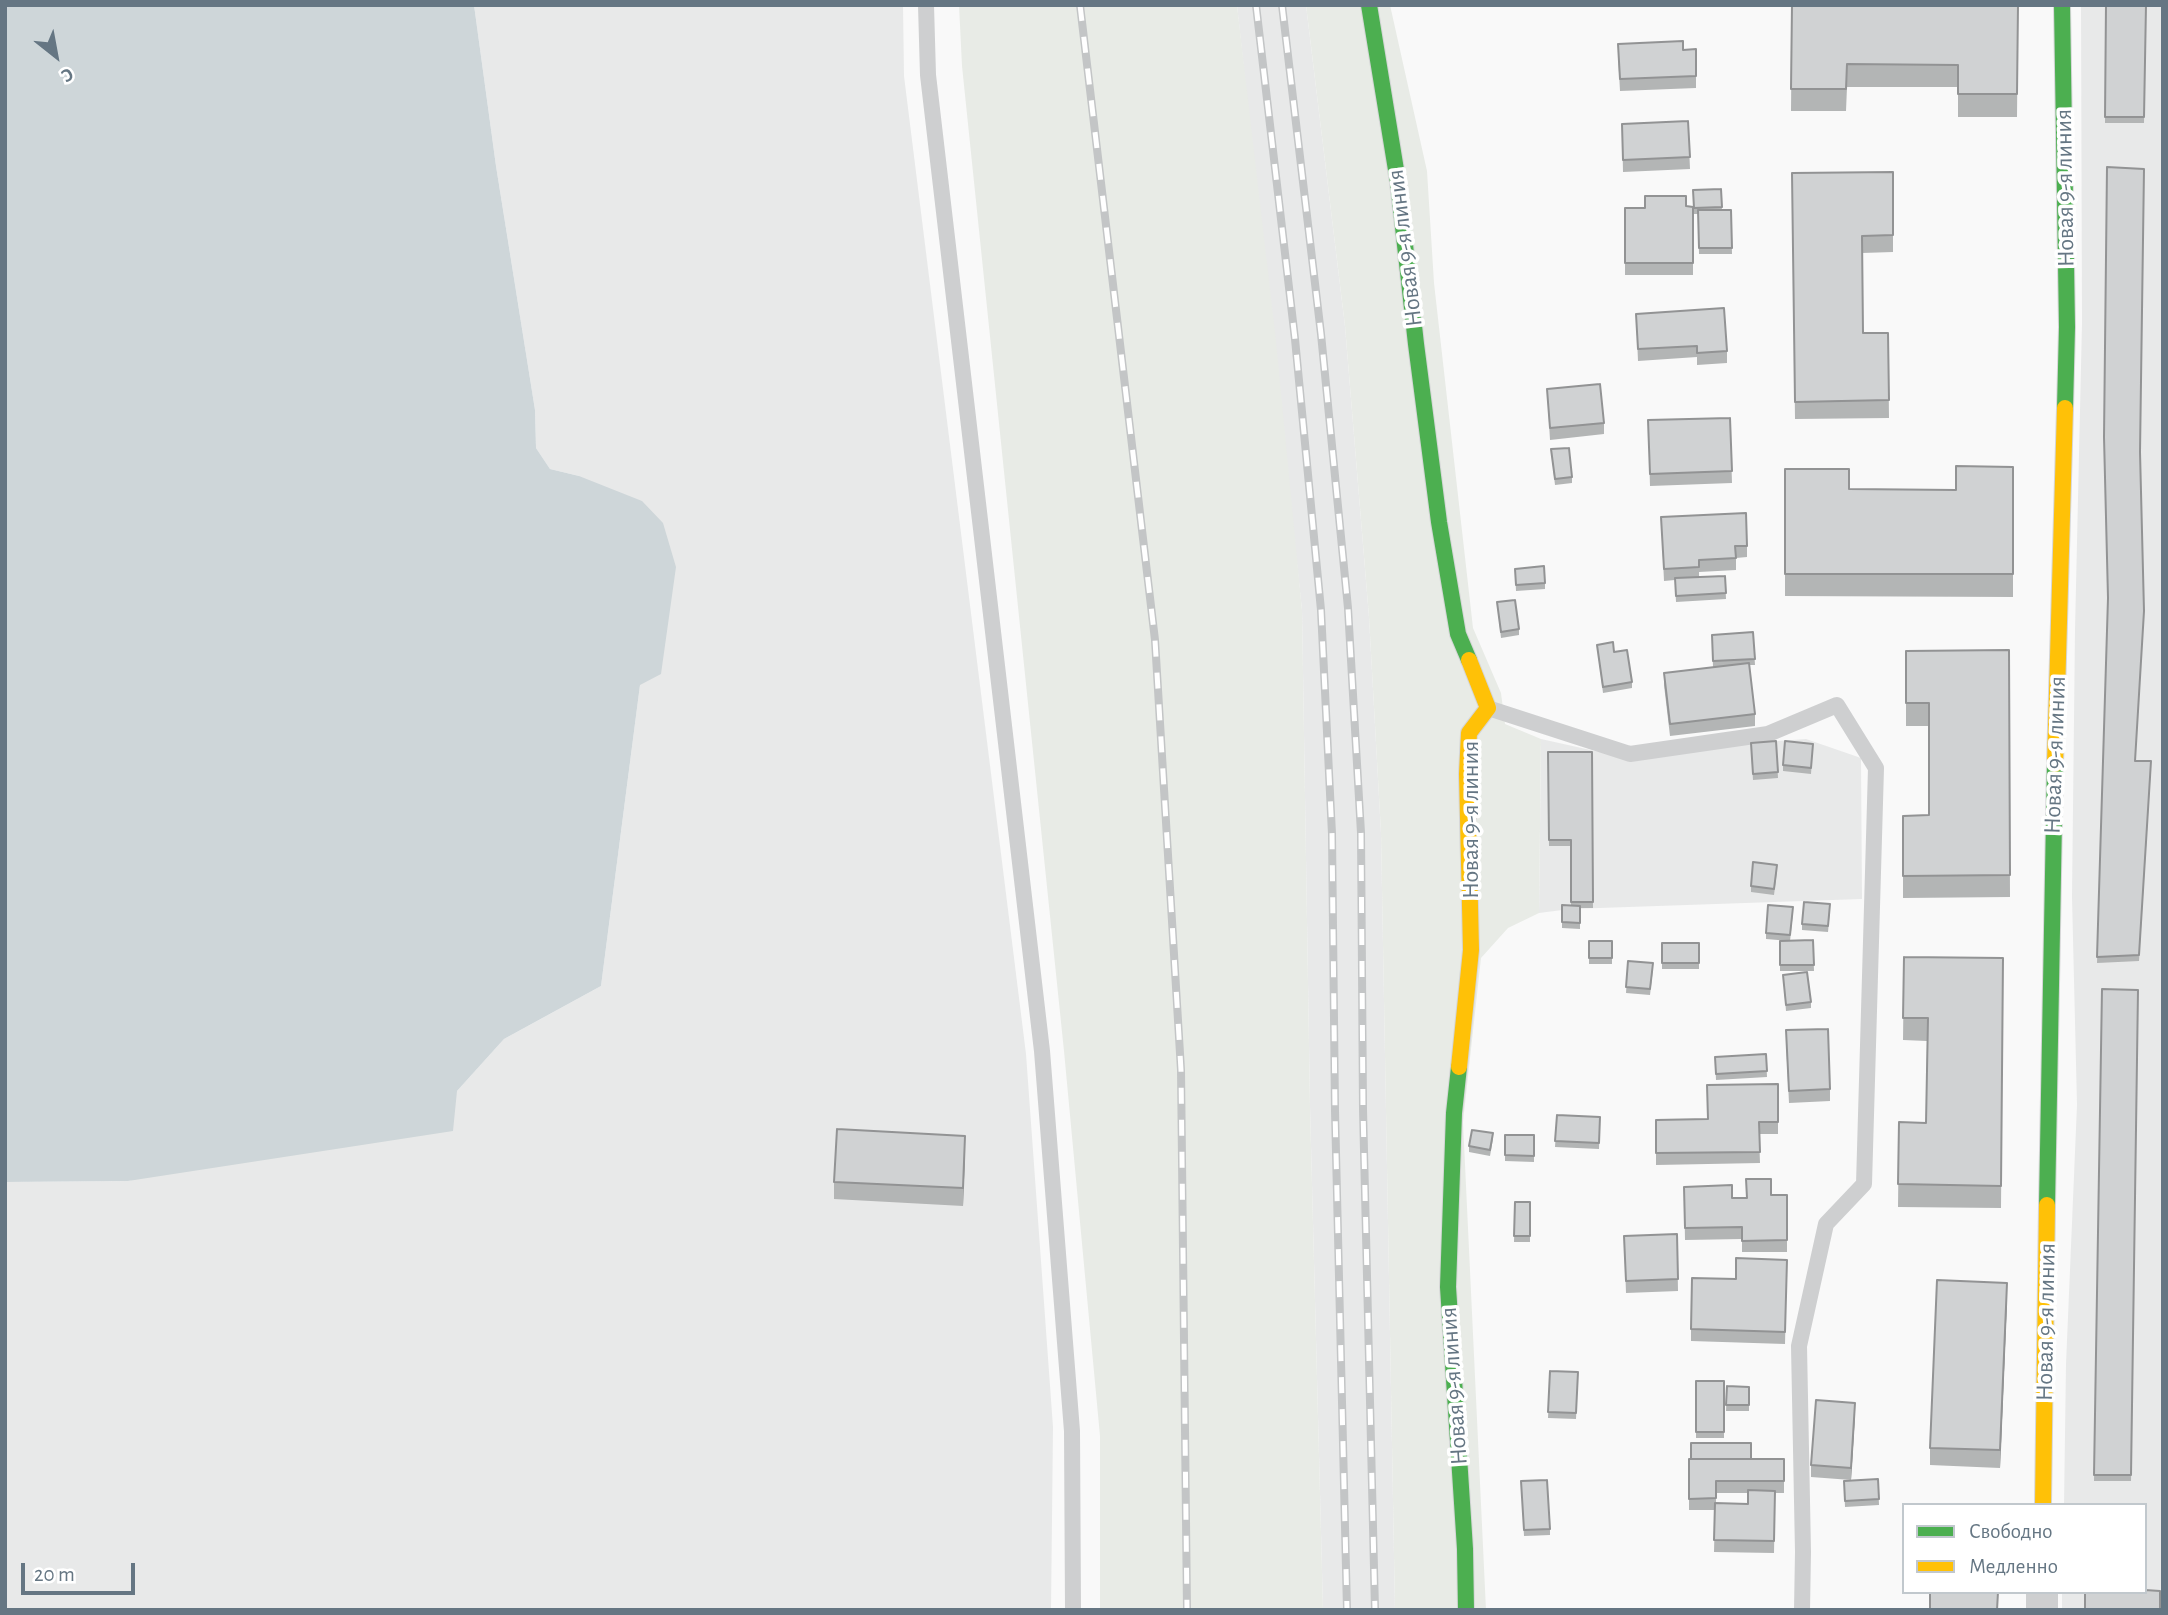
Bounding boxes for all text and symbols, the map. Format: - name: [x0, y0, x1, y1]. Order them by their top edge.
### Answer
- north arrow: [21, 21, 91, 91]
- text: С: [58, 64, 76, 85]
- street label: Новая 9-я линия: [2049, 109, 2081, 267]
- street label: Новая 9-я линия: [1381, 168, 1429, 328]
- street label: Новая 9-я линия: [2038, 675, 2072, 835]
- street label: Новая 9-я линия: [1457, 741, 1485, 899]
- street label: Новая 9-я линия: [2030, 1243, 2062, 1401]
- street label: Новая 9-я линия: [1434, 1306, 1474, 1466]
- legend: [1902, 1503, 2147, 1594]
- text: Свободно: [1969, 1521, 2053, 1542]
- scale bar: [24, 1548, 138, 1592]
- text: Медленно: [1969, 1556, 2058, 1577]
- text: 20 m: [34, 1564, 75, 1585]

